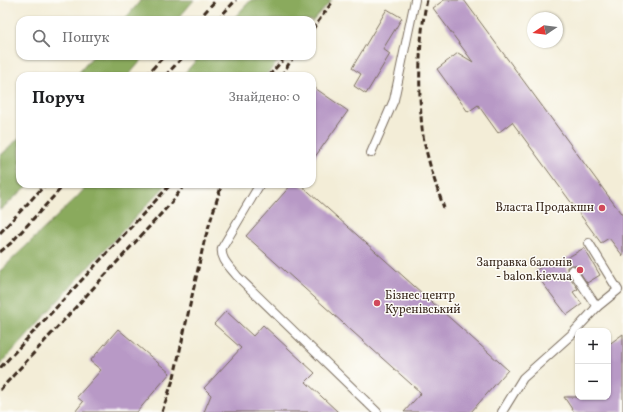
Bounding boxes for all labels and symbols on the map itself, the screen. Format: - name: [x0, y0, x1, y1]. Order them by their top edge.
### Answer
- north arrow: [527, 12, 563, 48]
- place label: Власта Продакшн: [496, 200, 594, 216]
- marker: Власта Продакшн: [597, 203, 607, 213]
- place label: Заправка балонів - balon.kiev.ua: [476, 255, 572, 285]
- marker: Заправка балонів - balon.kiev.ua: [575, 265, 585, 275]
- place label: Бізнес центр Куренівський: [385, 288, 461, 318]
- marker: Бізнес центр Куренівський: [372, 298, 382, 308]

